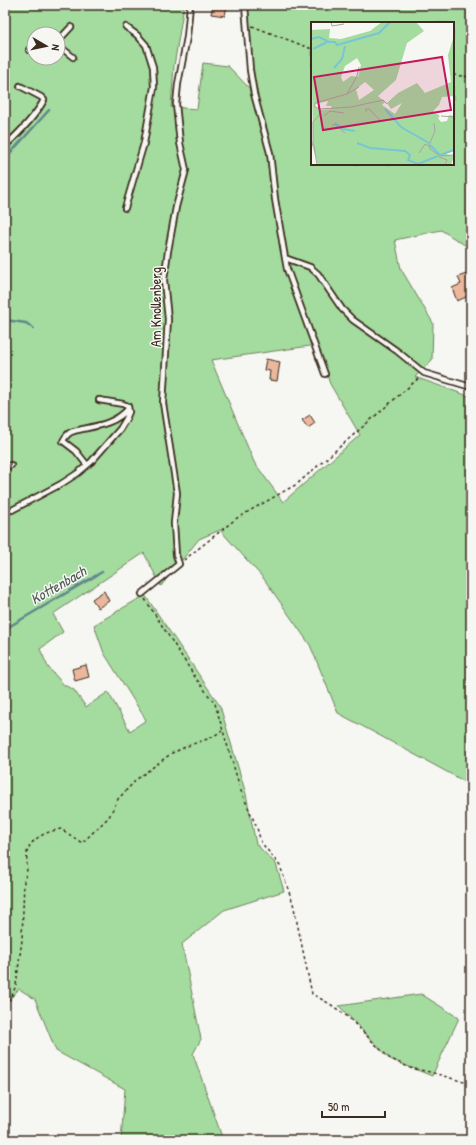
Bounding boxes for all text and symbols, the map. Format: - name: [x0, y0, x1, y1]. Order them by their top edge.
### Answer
- inset map: [311, 22, 454, 165]
- north arrow: [26, 26, 66, 66]
- text: N: [48, 44, 63, 52]
- street label: Am Knollenberg: [146, 267, 166, 347]
- water label: Kottenbach: [26, 560, 91, 609]
- scale bar: [322, 1093, 385, 1119]
- text: 50 m: [328, 1098, 349, 1115]

